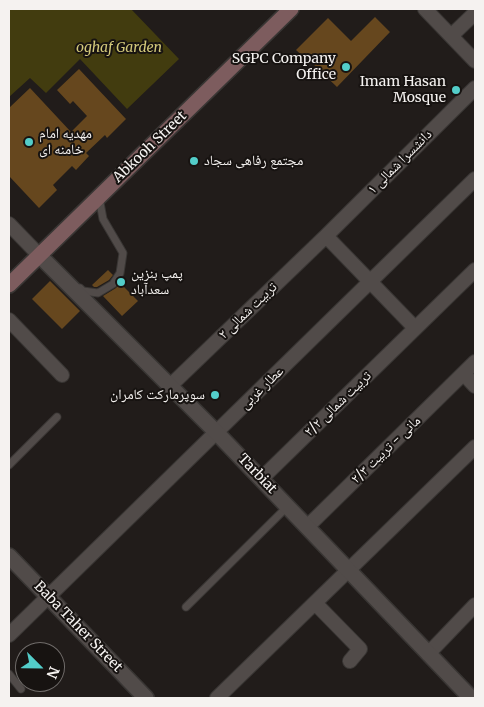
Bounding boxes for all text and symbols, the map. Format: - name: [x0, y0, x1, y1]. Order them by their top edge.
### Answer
- park label: oghaf Garden: [76, 40, 162, 56]
- place label: SGPC Company Office: [232, 51, 336, 84]
- marker: SGPC Company Office: [340, 61, 352, 73]
- place label: Imam Hasan Mosque: [360, 74, 446, 106]
- marker: Imam Hasan Mosque: [450, 84, 462, 96]
- street label: Abkooh Street: [110, 108, 190, 186]
- place label: مهدیه امام خامنه ای: [39, 126, 92, 158]
- street label: دانشسرا شمالی ۱: [364, 126, 436, 198]
- marker: مهدیه امام خامنه ای: [23, 136, 35, 148]
- place label: مجتمع رفاهی سجاد: [204, 153, 303, 169]
- marker: مجتمع رفاهی سجاد: [188, 155, 200, 167]
- place label: پمپ بنزین سعدآباد: [131, 266, 183, 298]
- marker: پمپ بنزین سعدآباد: [115, 276, 127, 288]
- street label: تربیت شمالی ۲: [215, 279, 281, 343]
- street label: عطار غربی: [237, 363, 287, 413]
- street label: تربیت شمالی ۲/۲: [301, 368, 375, 440]
- place label: سوپرمارکت کامران: [110, 387, 205, 403]
- marker: سوپرمارکت کامران: [209, 389, 221, 401]
- street label: مانی - تربیت ۲/۳: [348, 413, 424, 487]
- street label: Tarbiat: [234, 451, 280, 497]
- street label: Baba Taher Street: [30, 578, 126, 676]
- north arrow: [15, 642, 65, 692]
- text: N: [42, 664, 63, 681]

